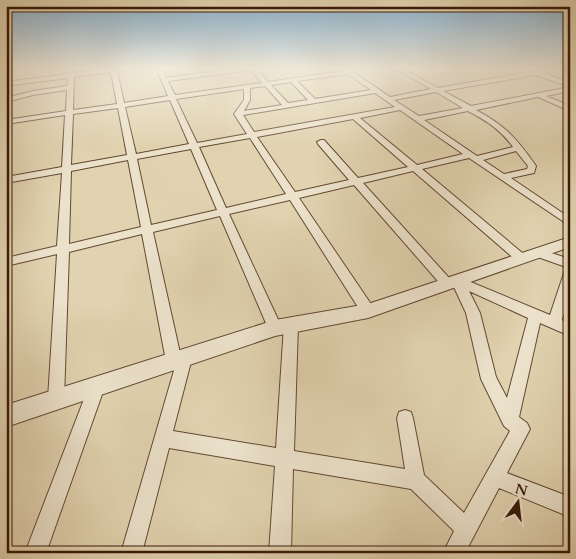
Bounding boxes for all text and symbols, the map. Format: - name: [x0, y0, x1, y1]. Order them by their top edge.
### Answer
- north arrow: [494, 476, 544, 526]
- text: N: [513, 479, 530, 501]

